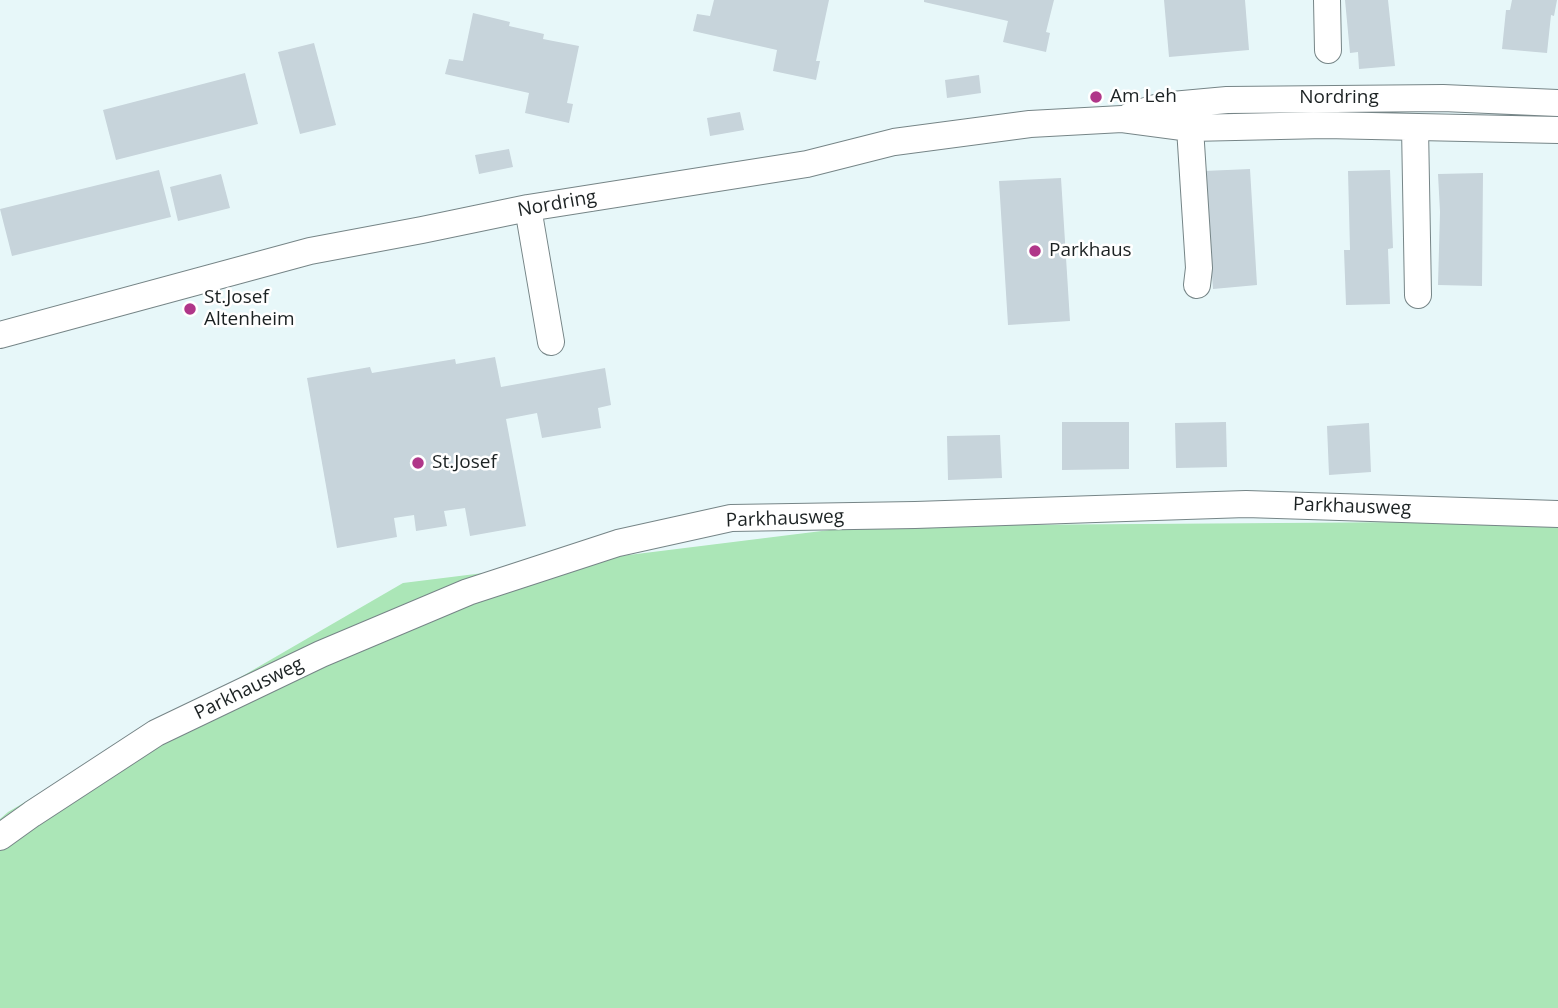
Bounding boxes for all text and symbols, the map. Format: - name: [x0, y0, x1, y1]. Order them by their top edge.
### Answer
- place label: Am Leh: [1110, 86, 1177, 108]
- street label: Nordring: [1299, 87, 1379, 109]
- marker: Am Leh: [1088, 89, 1104, 105]
- street label: Nordring: [516, 186, 598, 222]
- place label: Parkhaus: [1049, 240, 1132, 262]
- marker: Parkhaus: [1027, 243, 1043, 259]
- place label: St.Josef Altenheim: [204, 287, 295, 331]
- marker: St.Josef Altenheim: [182, 301, 198, 317]
- place label: St.Josef: [432, 452, 497, 474]
- marker: St.Josef: [410, 455, 426, 471]
- street label: Parkhausweg: [1292, 494, 1412, 520]
- street label: Parkhausweg: [725, 506, 845, 532]
- street label: Parkhausweg: [191, 653, 307, 725]

